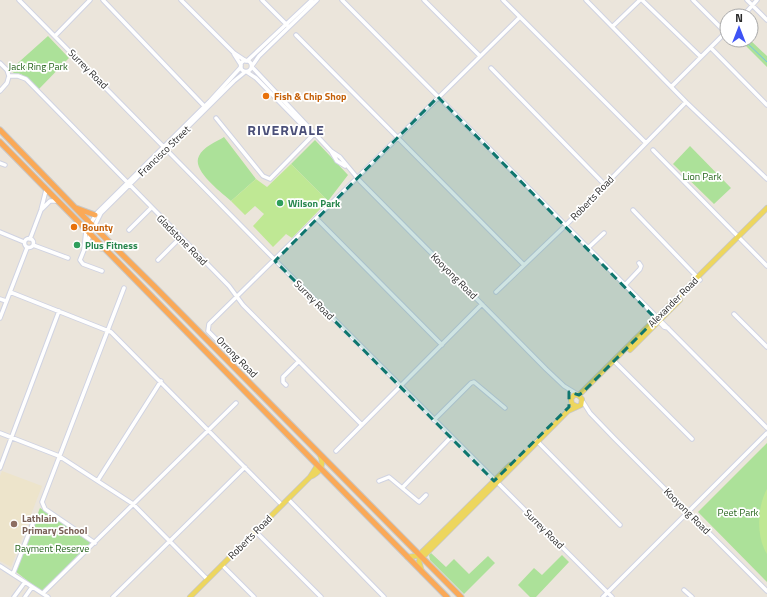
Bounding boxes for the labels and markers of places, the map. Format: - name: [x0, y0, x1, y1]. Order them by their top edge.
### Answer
- place label: Fish & Chip Shop: [274, 89, 347, 104]
- marker: Fish & Chip Shop: [261, 91, 271, 101]
- place label: Wilson Park: [288, 196, 341, 211]
- marker: Wilson Park: [275, 198, 285, 208]
- place label: Bounty: [82, 220, 113, 235]
- marker: Bounty: [69, 222, 79, 232]
- place label: Plus Fitness: [85, 238, 138, 253]
- marker: Plus Fitness: [72, 240, 82, 250]
- place label: Lathlain Primary School: [22, 511, 88, 538]
- marker: Lathlain Primary School: [9, 519, 19, 529]

